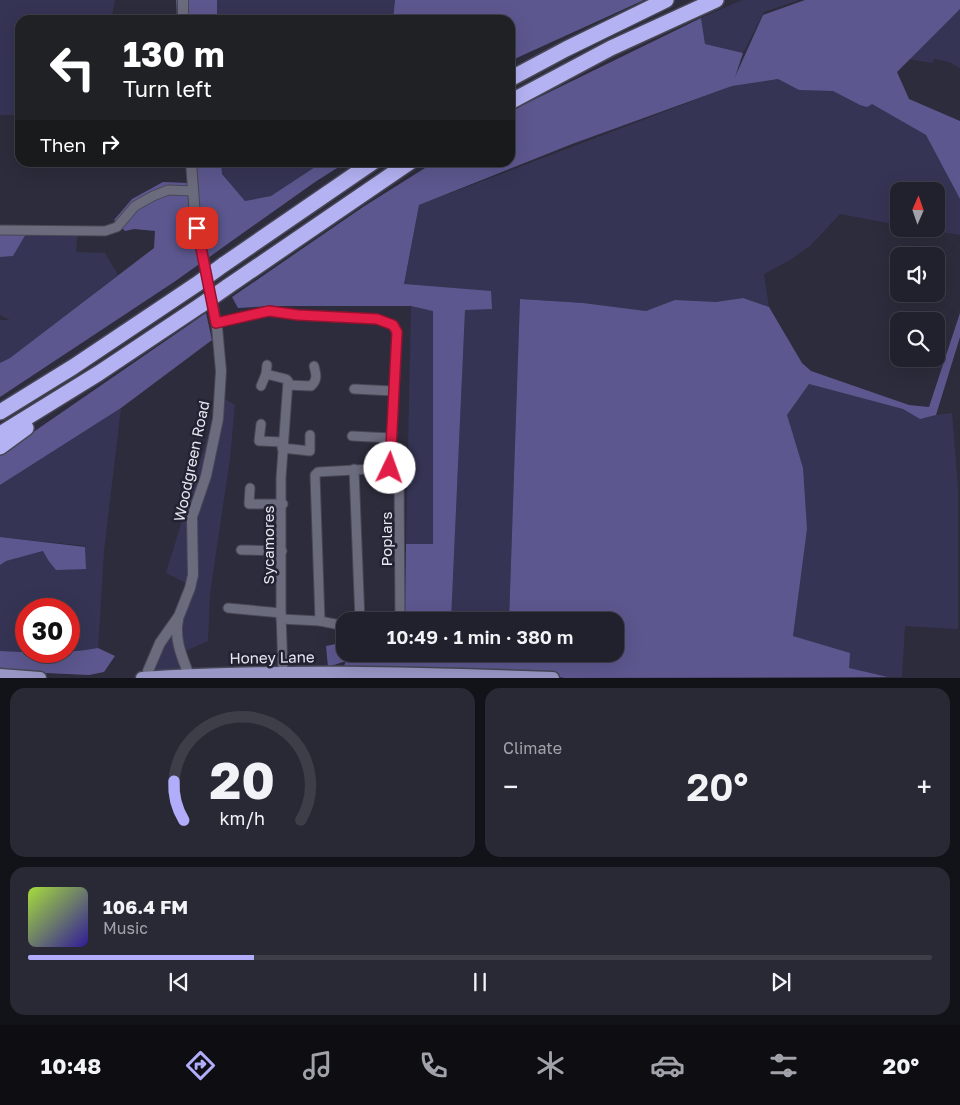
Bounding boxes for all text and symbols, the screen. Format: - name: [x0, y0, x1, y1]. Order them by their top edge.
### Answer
- text: 130 m: [123, 33, 225, 75]
- icon: left: [40, 35, 105, 100]
- text: Turn left: [123, 75, 212, 102]
- icon: right: [96, 130, 124, 158]
- text: Then: [40, 133, 86, 156]
- north arrow: [890, 182, 945, 238]
- map controls: [890, 182, 945, 367]
- pin: [176, 207, 218, 249]
- icon: arrive: [183, 214, 211, 242]
- button: sound: [890, 247, 945, 302]
- button: search: [890, 312, 945, 367]
- street label: Woodgreen Road: [169, 399, 213, 523]
- position arrow: [363, 441, 415, 493]
- street label: Sycamores: [259, 506, 277, 584]
- street label: Poplars: [377, 511, 395, 566]
- speed limit sign: 30: [15, 598, 80, 663]
- text: 10:49 · 1 min · 380 m: [387, 625, 573, 648]
- street label: Honey Lane: [229, 647, 315, 667]
- text: Climate: [503, 738, 562, 758]
- text: 20: [210, 748, 275, 810]
- text: 20°: [687, 764, 748, 809]
- text: −: [503, 770, 518, 803]
- text: +: [917, 770, 932, 803]
- text: km/h: [220, 807, 265, 829]
- text: 106.4 FM: [103, 895, 188, 918]
- text: Music: [103, 918, 148, 938]
- icon: previous: [165, 968, 193, 996]
- icon: pause: [466, 968, 494, 996]
- icon: next: [767, 968, 795, 996]
- icon: directions: [183, 1048, 218, 1083]
- icon: music: [300, 1048, 335, 1083]
- icon: phone: [416, 1048, 451, 1083]
- icon: climate: [533, 1048, 568, 1083]
- icon: car: [650, 1048, 685, 1083]
- icon: filters: [766, 1048, 801, 1083]
- text: 10:48: [41, 1052, 101, 1079]
- text: 20°: [883, 1052, 919, 1079]

